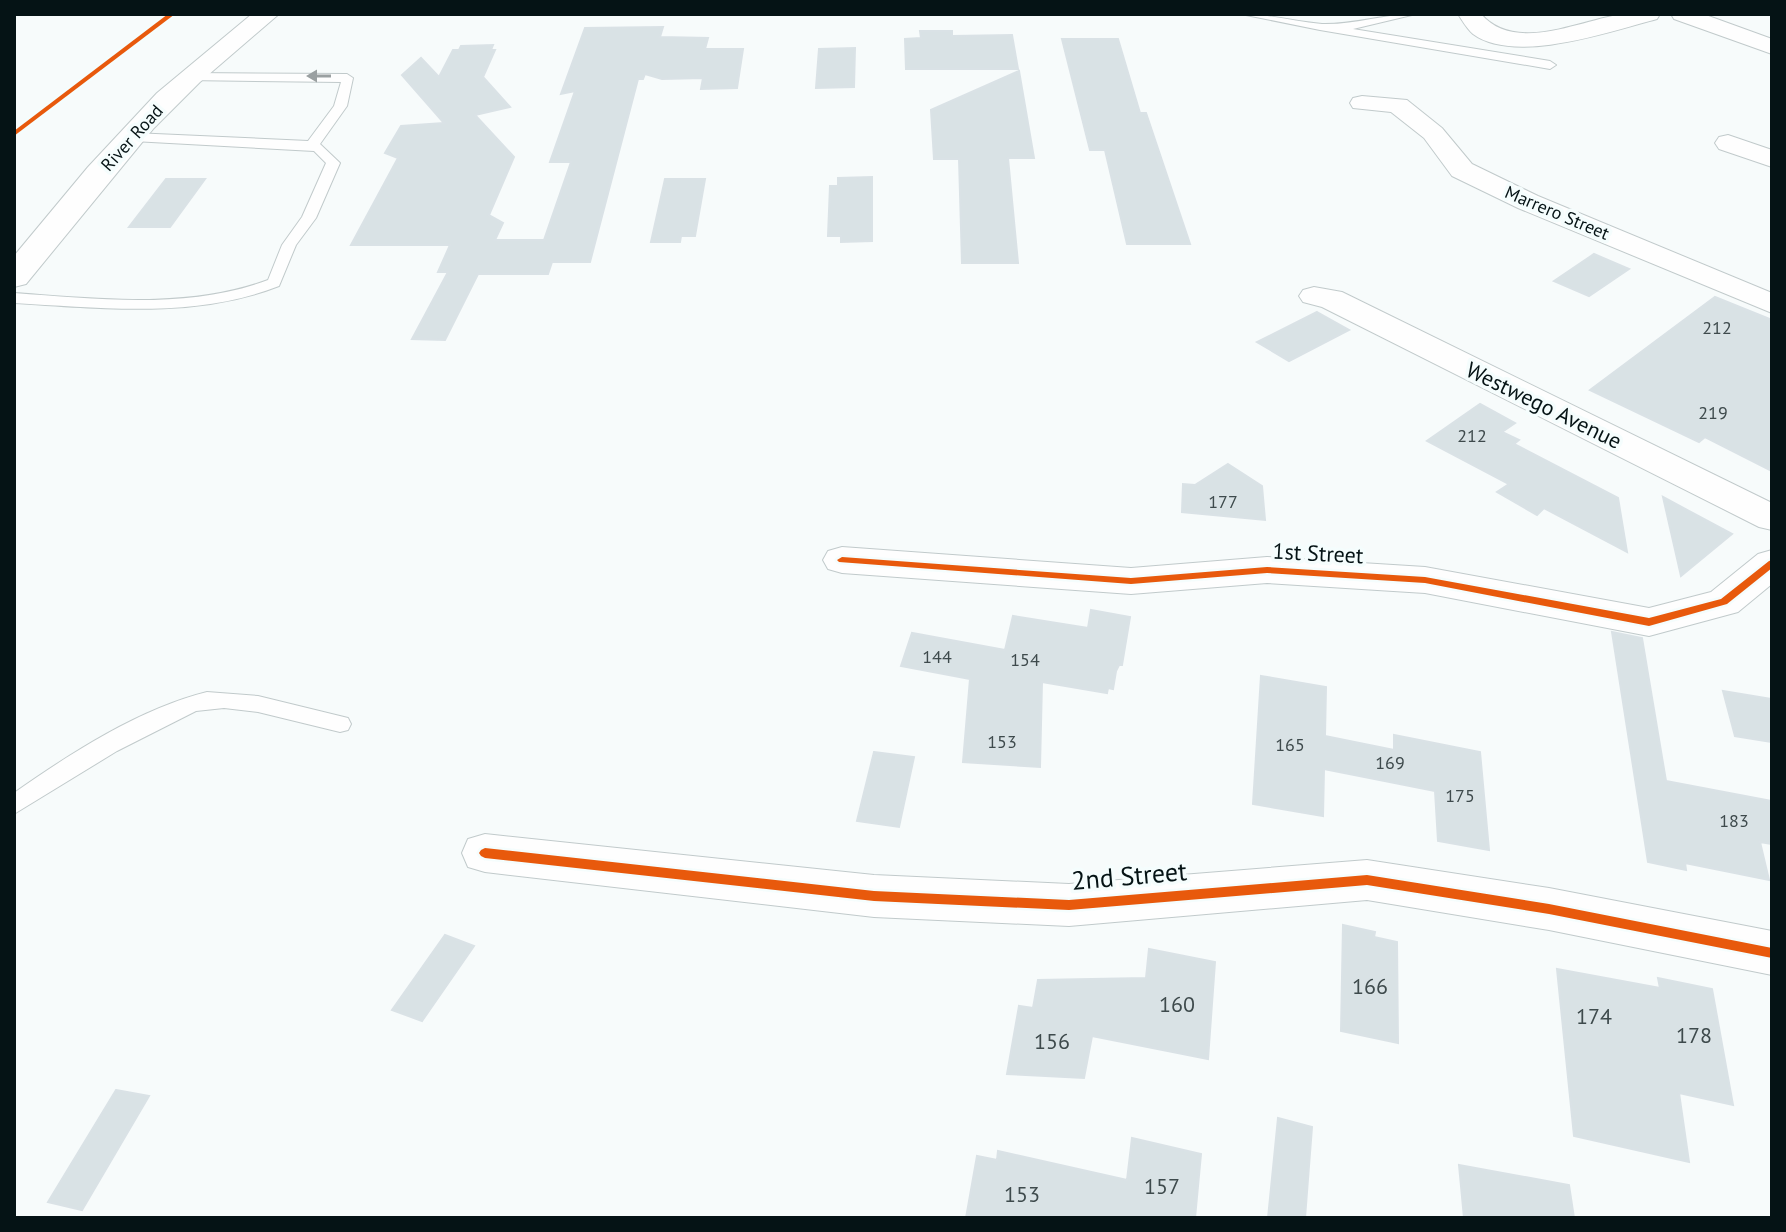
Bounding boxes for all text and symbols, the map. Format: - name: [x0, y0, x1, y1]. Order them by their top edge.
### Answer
- one-way arrow: [306, 70, 331, 82]
- street label: River Road: [96, 99, 168, 176]
- street label: Marrero Street: [1502, 180, 1613, 245]
- house number: 212: [1702, 316, 1732, 339]
- street label: Westwego Avenue: [1462, 355, 1626, 455]
- house number: 219: [1698, 401, 1728, 424]
- house number: 212: [1457, 424, 1487, 447]
- house number: 177: [1208, 490, 1238, 513]
- street label: 1st Street: [1272, 537, 1365, 569]
- house number: 144: [922, 645, 952, 668]
- house number: 154: [1010, 648, 1040, 671]
- house number: 153: [987, 730, 1017, 753]
- house number: 165: [1275, 733, 1305, 756]
- house number: 169: [1375, 751, 1405, 774]
- house number: 175: [1445, 784, 1475, 807]
- house number: 183: [1719, 809, 1749, 832]
- street label: 2nd Street: [1070, 854, 1188, 897]
- house number: 166: [1352, 972, 1388, 1000]
- house number: 160: [1159, 990, 1195, 1018]
- house number: 174: [1576, 1002, 1612, 1030]
- house number: 178: [1676, 1021, 1712, 1049]
- house number: 156: [1034, 1027, 1070, 1055]
- house number: 157: [1144, 1172, 1180, 1200]
- house number: 153: [1004, 1180, 1040, 1208]

